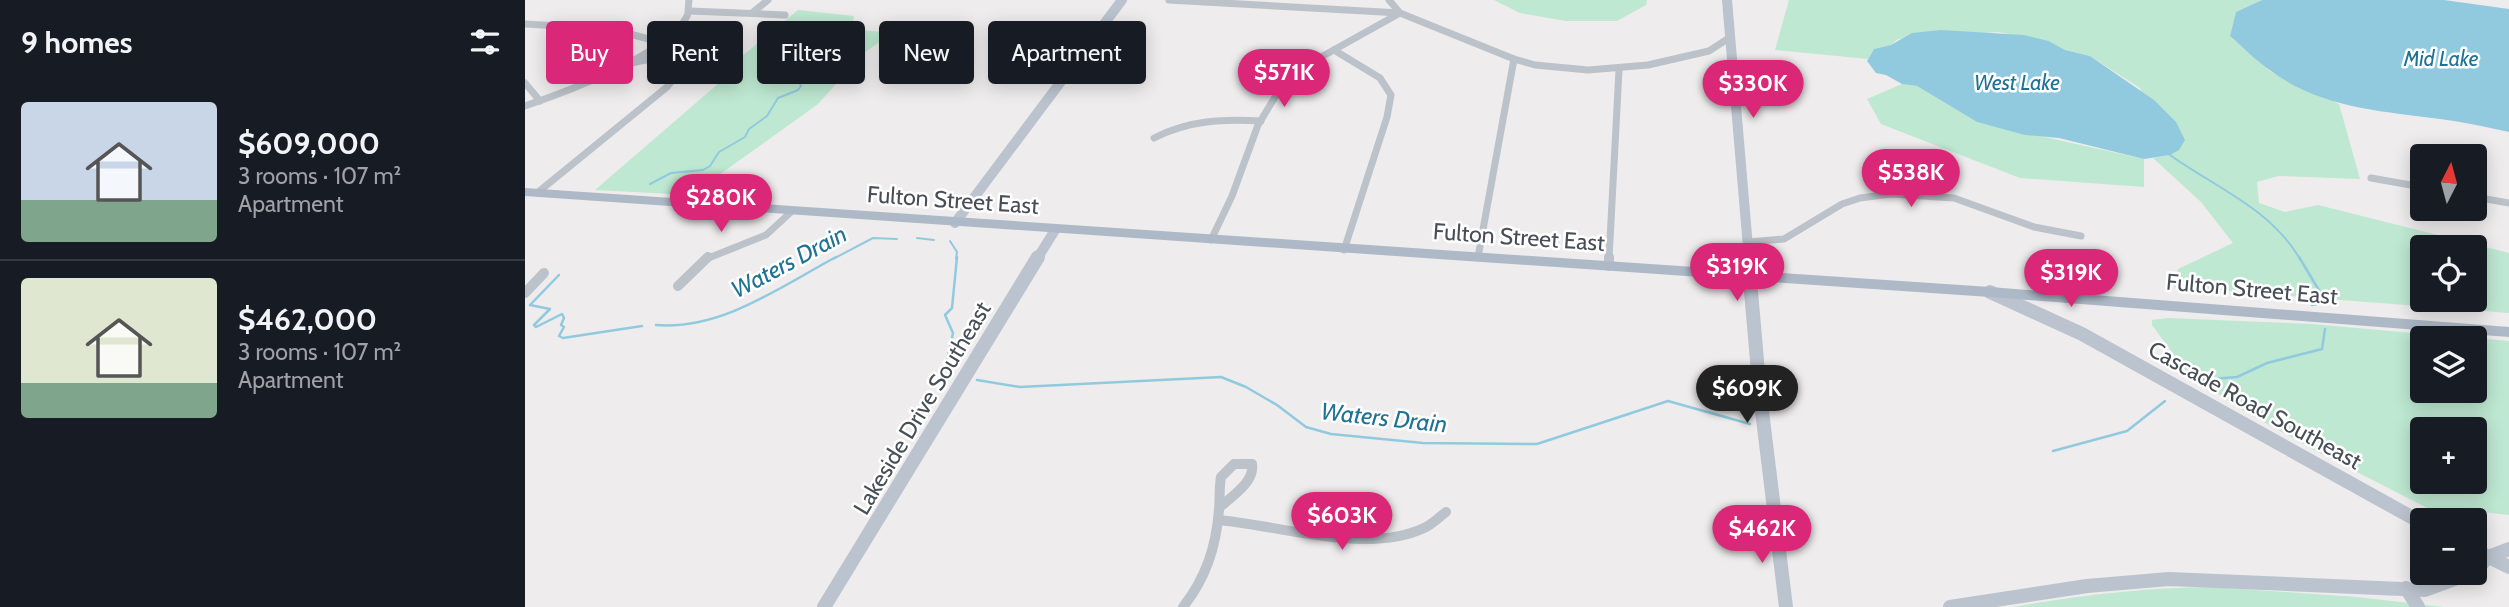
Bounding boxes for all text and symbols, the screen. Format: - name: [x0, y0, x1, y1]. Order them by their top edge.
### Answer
- chip: Buy: [546, 21, 633, 84]
- chip: Rent: [647, 21, 743, 84]
- chip: Filters: [757, 21, 865, 84]
- chip: New: [879, 21, 974, 84]
- chip: Apartment: [988, 21, 1146, 84]
- icon: filters: [466, 23, 504, 61]
- text: 9 homes: [21, 24, 132, 61]
- water label: Mid Lake: [2403, 46, 2479, 71]
- pin: $571K: [1235, 50, 1333, 109]
- text: $571K: [1254, 58, 1314, 86]
- pin: $330K: [1704, 60, 1802, 120]
- text: $330K: [1719, 69, 1787, 97]
- water label: West Lake: [1974, 70, 2060, 95]
- text: $609,000: [238, 125, 380, 162]
- icon: home: [77, 130, 161, 214]
- north arrow: [2410, 144, 2487, 220]
- map controls: [2410, 144, 2487, 585]
- pin: $538K: [1862, 150, 1960, 209]
- text: $538K: [1878, 158, 1944, 186]
- text: 3 rooms · 107 m²: [238, 162, 401, 190]
- pin: $280K: [672, 174, 770, 234]
- street label: Fulton Street East: [866, 180, 1040, 220]
- text: $280K: [686, 183, 756, 211]
- text: Apartment: [238, 190, 343, 218]
- street label: Fulton Street East: [1432, 217, 1606, 257]
- water label: Waters Drain: [726, 219, 852, 304]
- button: locate: [2410, 235, 2487, 312]
- pin: $319K: [1688, 244, 1786, 303]
- pin: $319K: [2022, 250, 2120, 309]
- text: $319K: [1706, 252, 1768, 280]
- text: $319K: [2040, 258, 2102, 286]
- street label: Fulton Street East: [2165, 268, 2339, 310]
- street label: Lakeside Drive Southeast: [847, 296, 997, 520]
- text: $462,000: [238, 301, 377, 338]
- icon: home: [77, 306, 161, 390]
- button: layers: [2410, 326, 2487, 403]
- street label: Cascade Road Southeast: [2144, 335, 2367, 475]
- text: 3 rooms · 107 m²: [238, 338, 401, 366]
- text: Apartment: [238, 366, 343, 394]
- pin: $609K: [1698, 366, 1796, 425]
- text: $609K: [1712, 374, 1782, 402]
- water label: Waters Drain: [1319, 396, 1449, 439]
- button: +: [2410, 417, 2487, 494]
- pin: $603K: [1293, 492, 1391, 552]
- text: $603K: [1307, 501, 1377, 529]
- pin: $462K: [1713, 505, 1811, 565]
- button: −: [2410, 508, 2487, 585]
- text: $462K: [1728, 514, 1796, 542]

